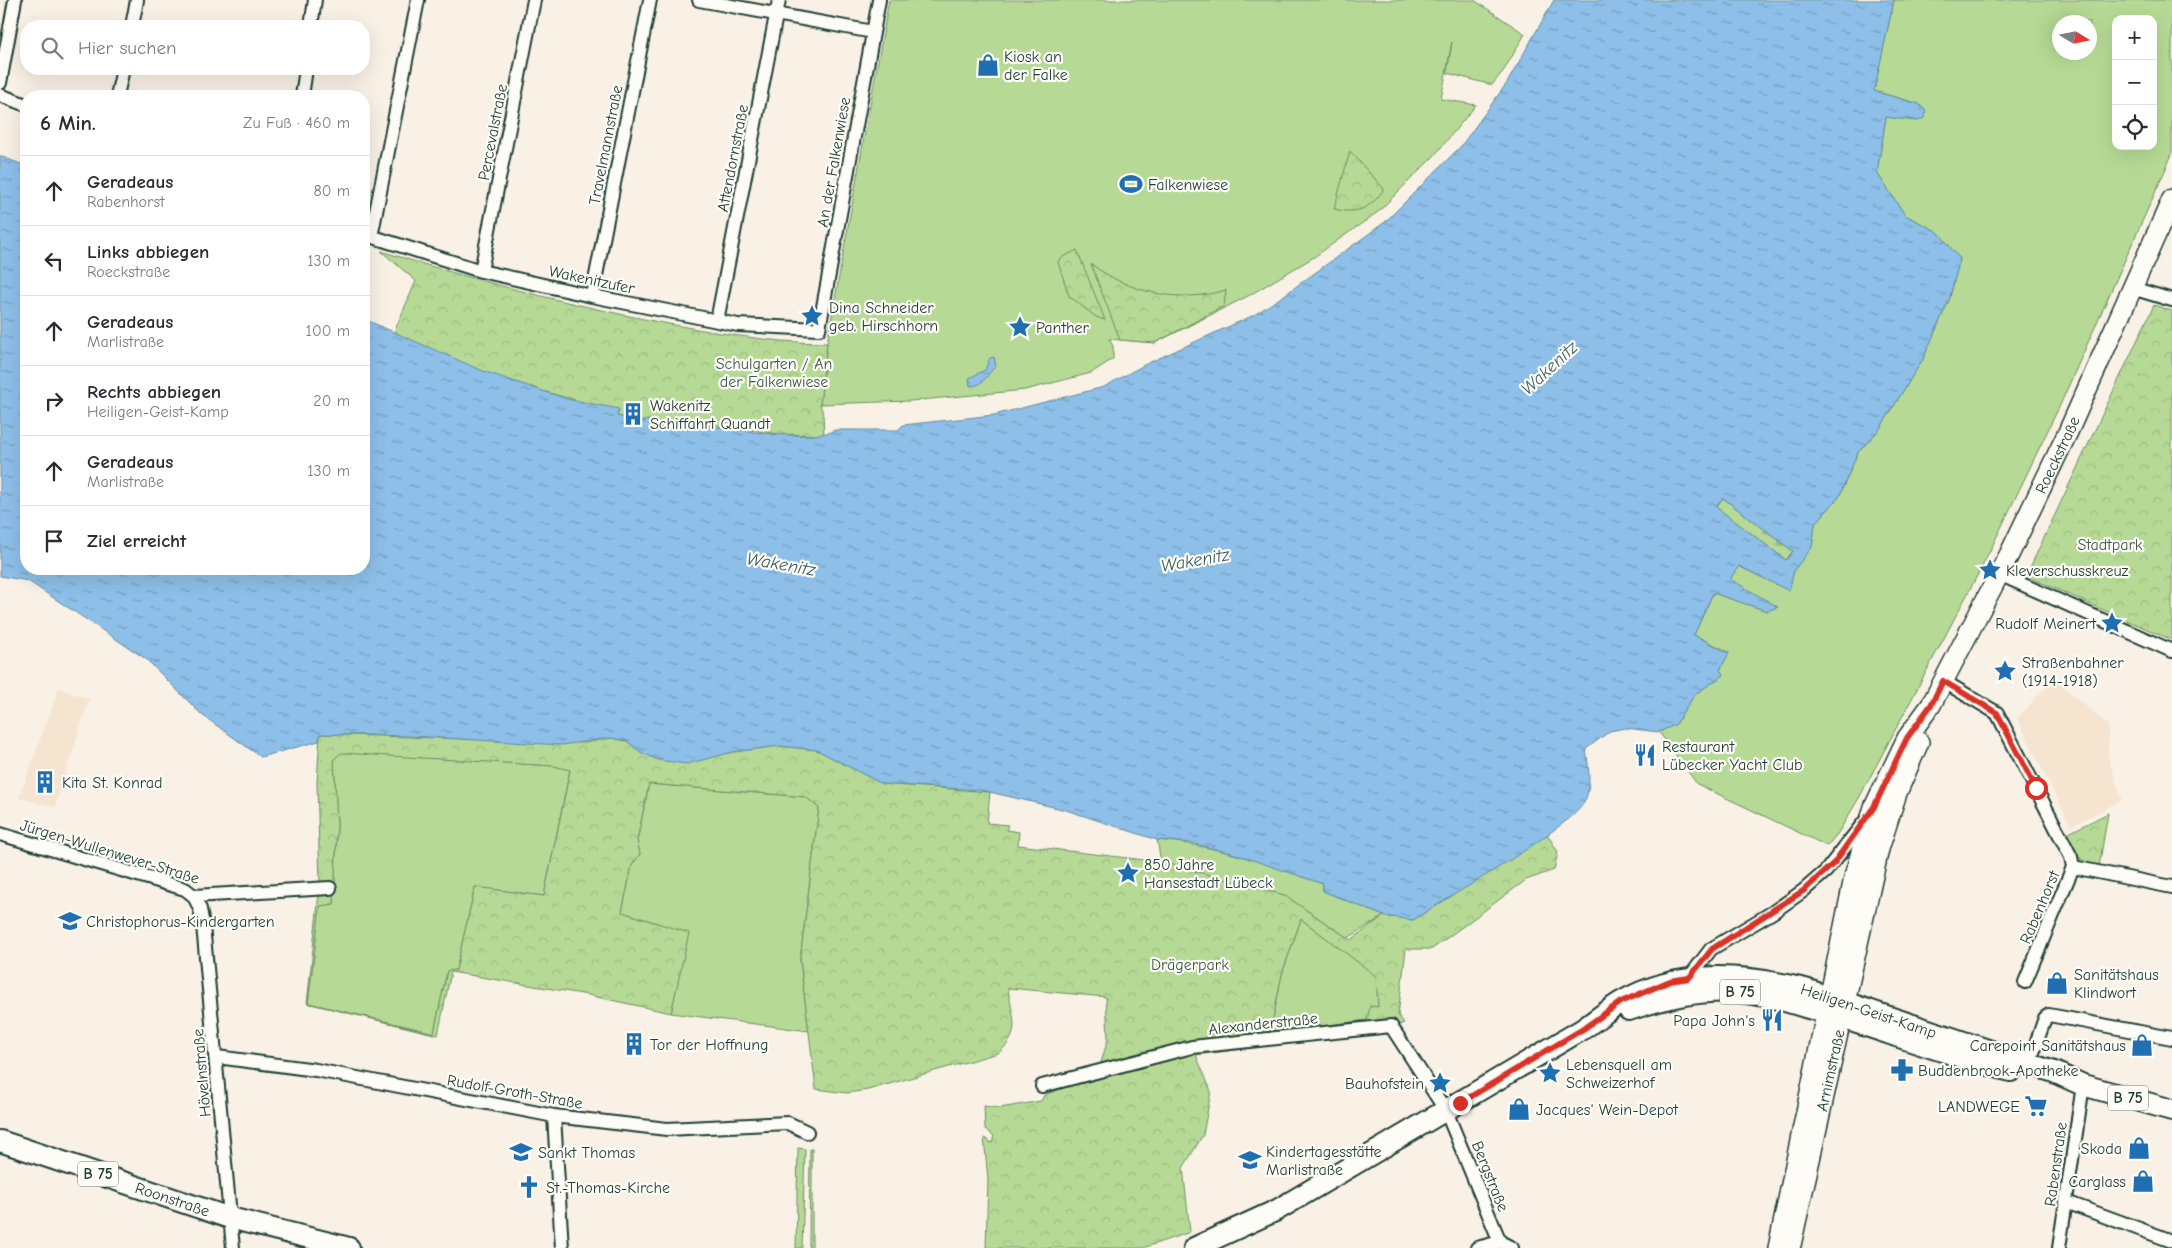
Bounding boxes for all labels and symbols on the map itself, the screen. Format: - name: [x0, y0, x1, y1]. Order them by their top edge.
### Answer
- north arrow: [2052, 15, 2097, 60]
- place label: Kiosk an der Falke: [1004, 48, 1068, 84]
- shop icon: Kiosk an der Falke: [975, 52, 1001, 78]
- street label: Percevalstraße: [475, 82, 511, 182]
- street label: Travelmannstraße: [586, 84, 626, 207]
- street label: An der Falkenwiese: [814, 96, 854, 229]
- street label: Attendornstraße: [714, 103, 752, 213]
- sports icon: Falkenwiese: [1118, 171, 1144, 197]
- place label: Falkenwiese: [1148, 176, 1228, 194]
- street label: Wakenitzufer: [547, 262, 637, 298]
- place label: Dina Schneider geb. Hirschhorn: [829, 299, 938, 335]
- place icon: Dina Schneider geb. Hirschhorn: [799, 303, 825, 329]
- place icon: Panther: [1007, 314, 1033, 340]
- place label: Panther: [1036, 319, 1090, 337]
- water label: Wakenitz: [1517, 337, 1582, 400]
- park label: Schulgarten / An der Falkenwiese: [716, 355, 832, 391]
- place label: Wakenitz Schiffahrt Quandt: [650, 397, 771, 433]
- building icon: Wakenitz Schiffahrt Quandt: [620, 401, 646, 427]
- street label: Roeckstraße: [2032, 414, 2084, 497]
- park label: Stadtpark: [2077, 536, 2143, 554]
- water label: Wakenitz: [1159, 544, 1231, 577]
- water label: Wakenitz: [745, 548, 817, 581]
- place icon: Kleverschusskreuz: [1977, 557, 2003, 583]
- place label: Kleverschusskreuz: [2006, 562, 2129, 580]
- place icon: Rudolf Meinert: [2099, 610, 2125, 636]
- place label: Rudolf Meinert: [1995, 615, 2096, 633]
- place label: Straßenbahner (1914-1918): [2022, 654, 2124, 690]
- place icon: Straßenbahner (1914-1918): [1992, 658, 2018, 684]
- place label: Restaurant Lübecker Yacht Club: [1662, 738, 1802, 774]
- restaurant icon: Restaurant Lübecker Yacht Club: [1632, 742, 1658, 768]
- building icon: Kita St. Konrad: [32, 769, 58, 795]
- place label: Kita St. Konrad: [62, 774, 163, 792]
- route start: [2025, 777, 2048, 800]
- street label: Jürgen-Wullenwever-Straße: [18, 816, 202, 888]
- place label: 850 Jahre Hansestadt Lübeck: [1144, 856, 1273, 892]
- place icon: 850 Jahre Hansestadt Lübeck: [1115, 860, 1141, 886]
- street label: Rabenhorst: [2016, 868, 2064, 947]
- school or university icon: Christophorus-Kindergarten: [57, 908, 83, 934]
- place label: Christophorus-Kindergarten: [86, 913, 275, 931]
- park label: Drägerpark: [1151, 956, 1229, 974]
- place label: Sanitätshaus Klindwort: [2074, 966, 2159, 1002]
- shop icon: Sanitätshaus Klindwort: [2044, 970, 2070, 996]
- road number: B 75: [1720, 980, 1760, 1004]
- street label: Heiligen-Geist-Kamp: [1798, 980, 1939, 1042]
- restaurant icon: Papa John's: [1759, 1007, 1785, 1033]
- street label: Alexanderstraße: [1207, 1009, 1319, 1039]
- place label: Papa John's: [1673, 1012, 1755, 1030]
- street label: Hövelnstraße: [189, 1028, 215, 1118]
- street label: Arnimstraße: [1813, 1028, 1849, 1113]
- building icon: Tor der Hoffnung: [621, 1031, 647, 1057]
- shop icon: Carepoint Sanitätshaus: [2129, 1032, 2155, 1058]
- place label: Tor der Hoffnung: [650, 1036, 768, 1054]
- place label: Carepoint Sanitätshaus: [1970, 1037, 2126, 1055]
- place label: Lebensquell am Schweizerhof: [1566, 1056, 1672, 1092]
- pharmacy icon: Buddenbrook-Apotheke: [1889, 1057, 1915, 1083]
- place icon: Lebensquell am Schweizerhof: [1537, 1060, 1563, 1086]
- place label: Buddenbrook-Apotheke: [1918, 1062, 2078, 1080]
- place icon: Bauhofstein: [1427, 1070, 1453, 1096]
- street label: Rudolf-Groth-Straße: [446, 1071, 584, 1113]
- place label: Bauhofstein: [1345, 1075, 1424, 1093]
- road number: B 75: [2108, 1086, 2148, 1110]
- route end: [1449, 1092, 1472, 1115]
- supermarket icon: LANDWEGE: [2023, 1093, 2049, 1119]
- shop icon: Jacques' Wein-Depot: [1506, 1096, 1532, 1122]
- place label: LANDWEGE: [1938, 1098, 2020, 1116]
- place label: Jacques' Wein-Depot: [1536, 1101, 1678, 1119]
- street label: Rabenstraße: [2041, 1121, 2071, 1207]
- shop icon: Skoda: [2126, 1135, 2152, 1161]
- school or university icon: Sankt Thomas: [508, 1139, 534, 1165]
- street label: Bergstraße: [1468, 1139, 1512, 1214]
- place label: Skoda: [2081, 1140, 2122, 1158]
- place label: Kindertagesstätte Marlistraße: [1266, 1143, 1382, 1179]
- place label: Sankt Thomas: [538, 1144, 635, 1162]
- school or university icon: Kindertagesstätte Marlistraße: [1237, 1147, 1263, 1173]
- road number: B 75: [78, 1162, 118, 1186]
- shop icon: Carglass: [2130, 1168, 2156, 1194]
- place label: Carglass: [2068, 1173, 2126, 1191]
- church icon: St.-Thomas-Kirche: [516, 1174, 542, 1200]
- street label: Roonstraße: [133, 1179, 212, 1221]
- place label: St.-Thomas-Kirche: [546, 1179, 670, 1197]

